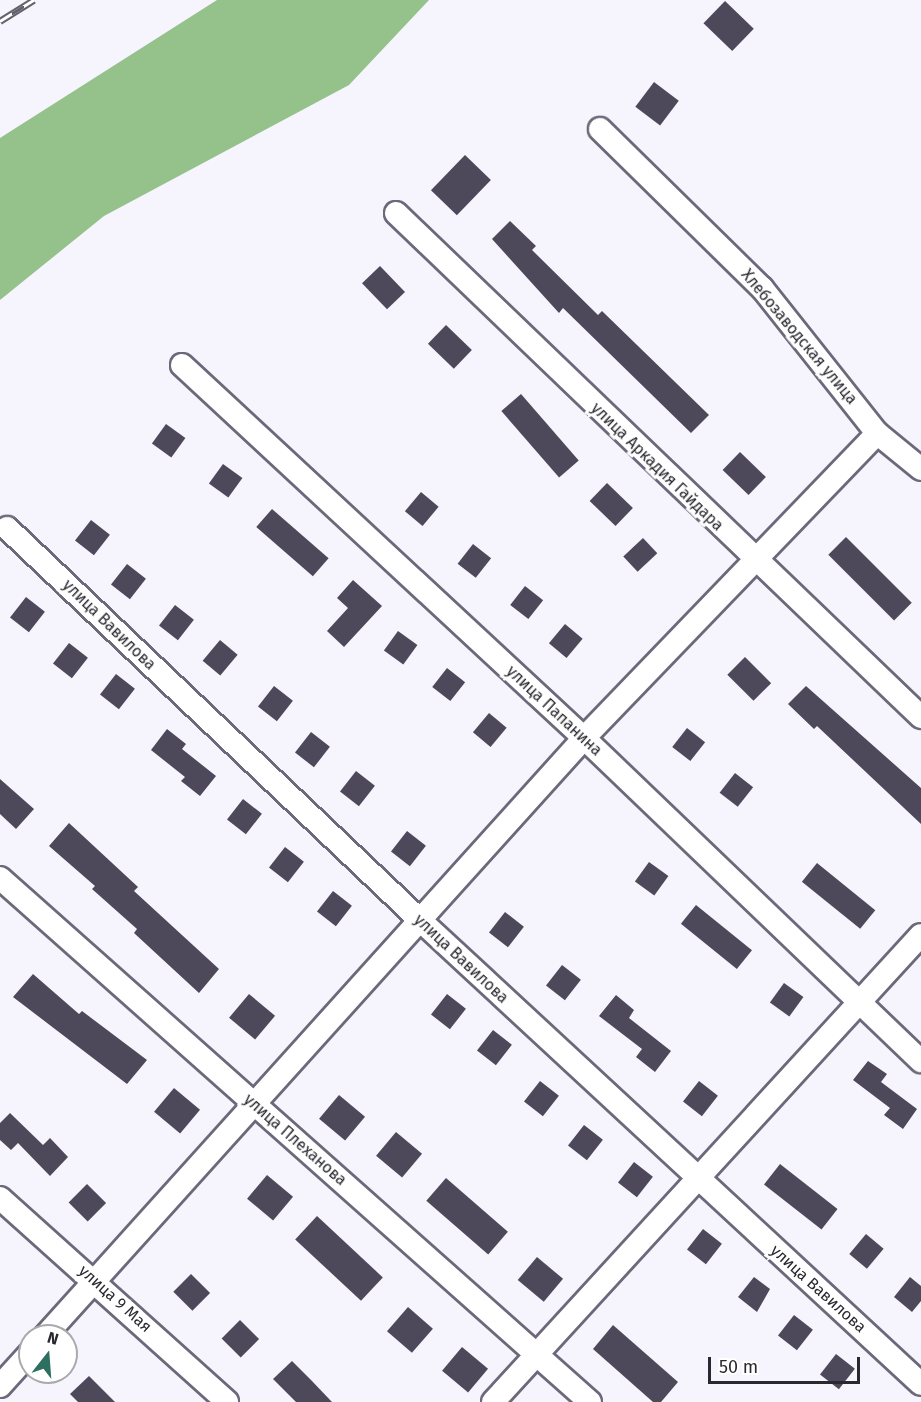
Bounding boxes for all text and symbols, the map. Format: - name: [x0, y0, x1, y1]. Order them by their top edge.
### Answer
- street label: Хлебозаводская улица: [737, 266, 861, 408]
- street label: улица Аркадия Гайдара: [587, 399, 727, 535]
- street label: улица Вавилова: [58, 576, 160, 674]
- street label: улица Папанина: [502, 662, 606, 760]
- street label: улица Вавилова: [410, 910, 512, 1008]
- street label: улица Плеханова: [240, 1090, 350, 1190]
- street label: улица Вавилова: [766, 1241, 870, 1337]
- street label: улица 9 Мая: [75, 1261, 155, 1337]
- north arrow: [18, 1324, 78, 1384]
- text: N: [45, 1328, 61, 1349]
- scale bar: [711, 1345, 862, 1383]
- text: 50 m: [719, 1356, 758, 1378]

